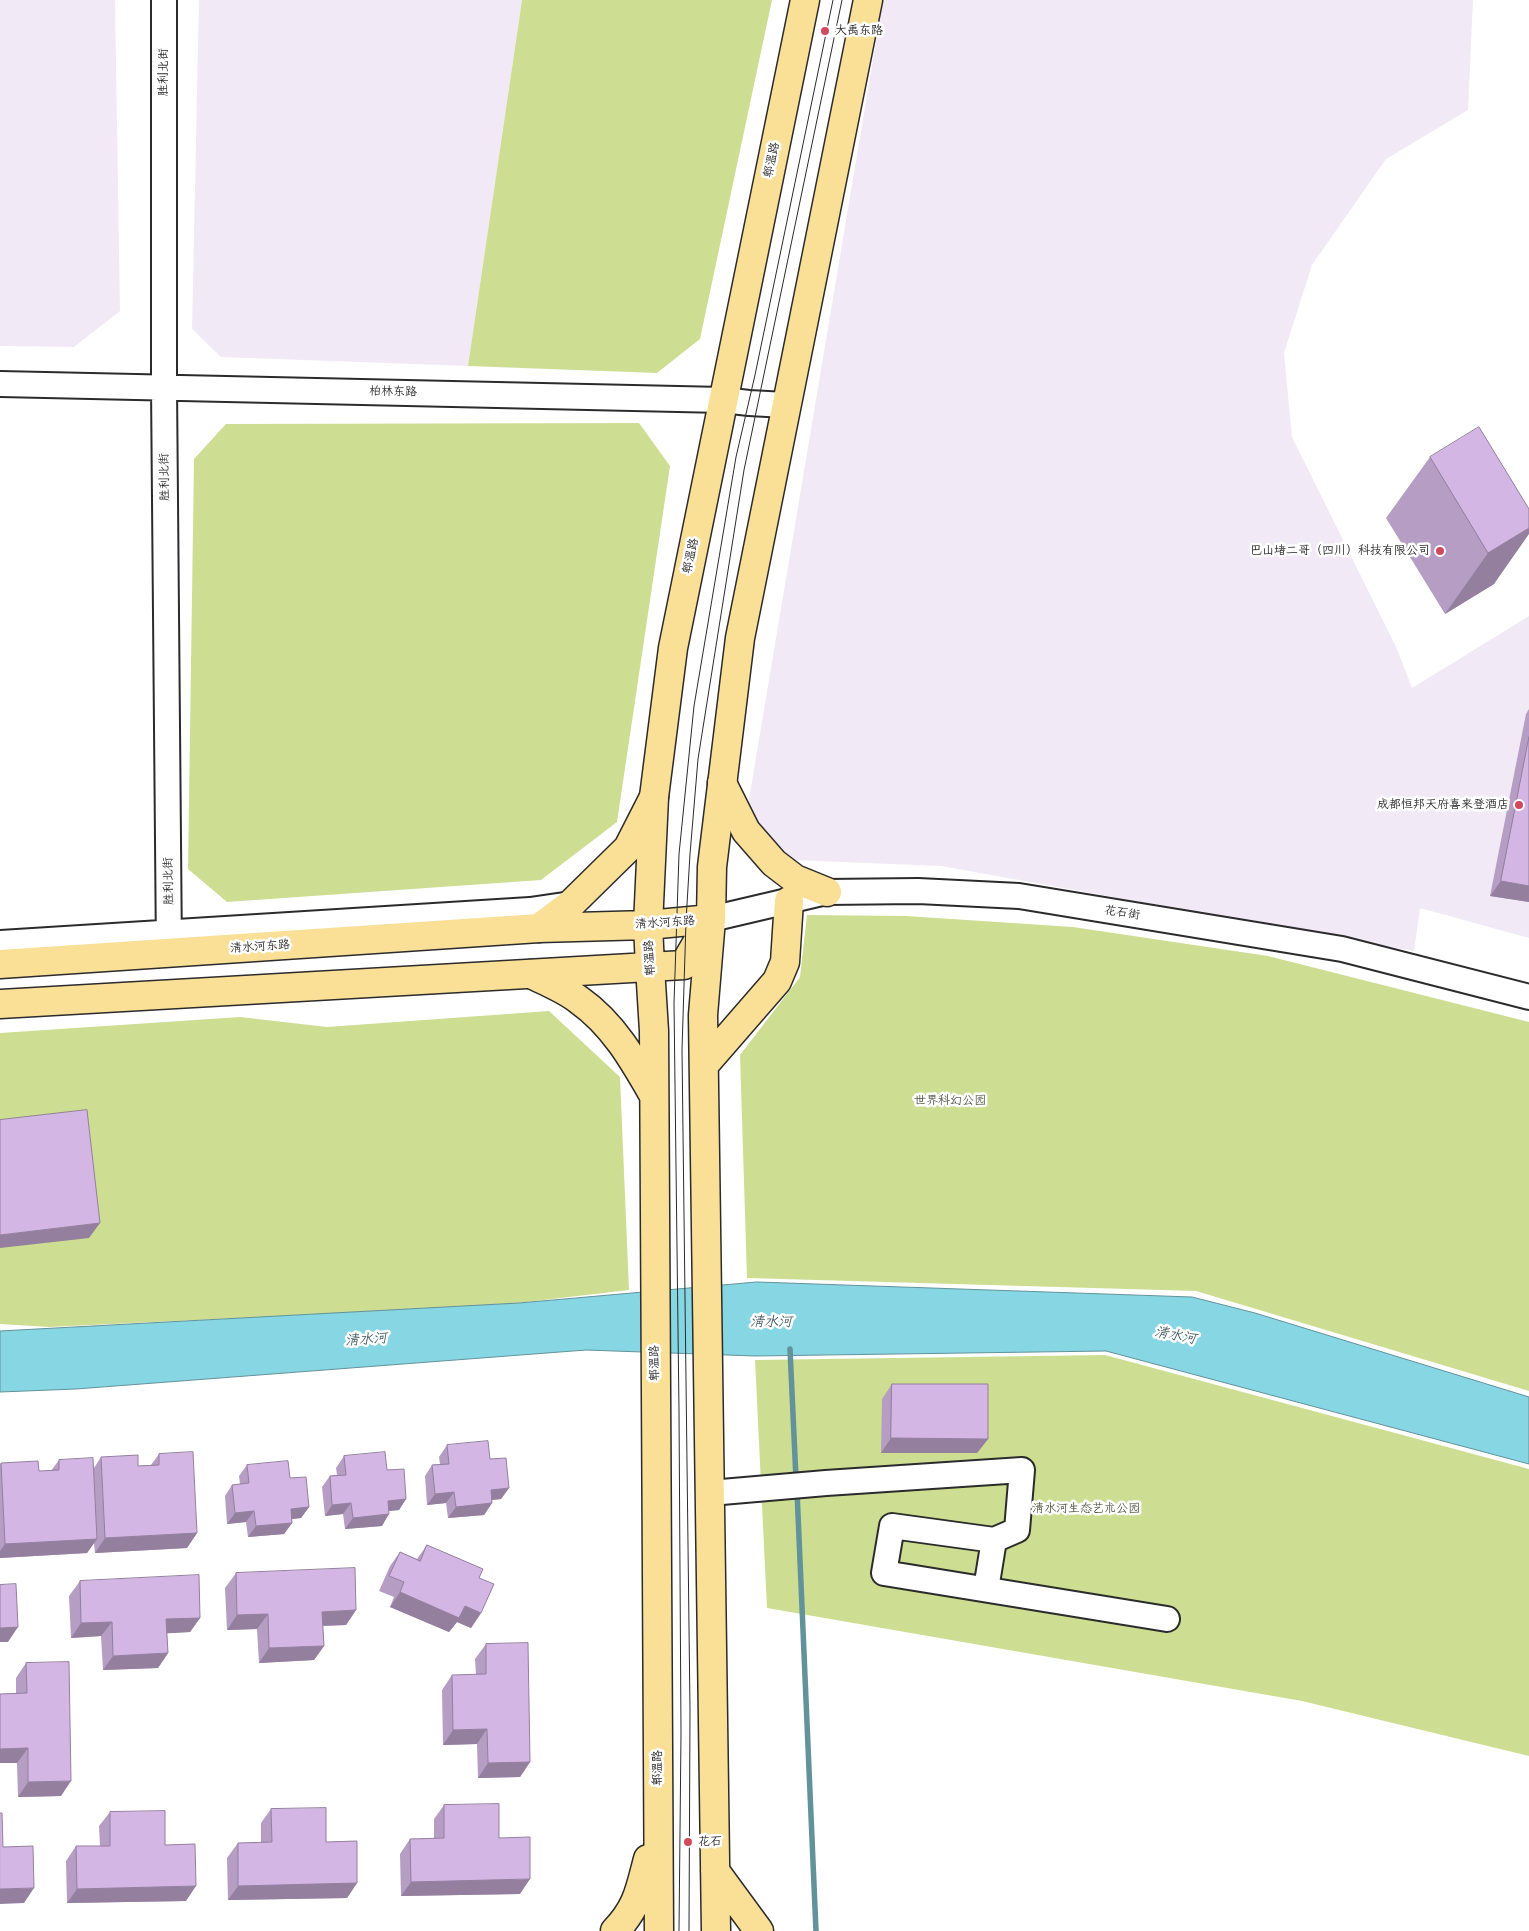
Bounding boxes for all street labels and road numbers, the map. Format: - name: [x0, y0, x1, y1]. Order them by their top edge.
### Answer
- street label: 胜利北街: [157, 48, 171, 96]
- street label: 郫温路: [761, 141, 783, 179]
- street label: 柏林东路: [369, 384, 417, 400]
- street label: 胜利北街: [157, 453, 173, 501]
- street label: 郫温路: [680, 537, 702, 575]
- street label: 胜利北街: [161, 857, 177, 905]
- street label: 花石街: [1103, 903, 1141, 923]
- street label: 清水河东路: [635, 914, 695, 932]
- street label: 清水河东路: [230, 938, 290, 956]
- street label: 郫温路: [642, 940, 658, 976]
- street label: 郫温路: [647, 1345, 663, 1381]
- street label: 郫温路: [651, 1750, 665, 1786]

